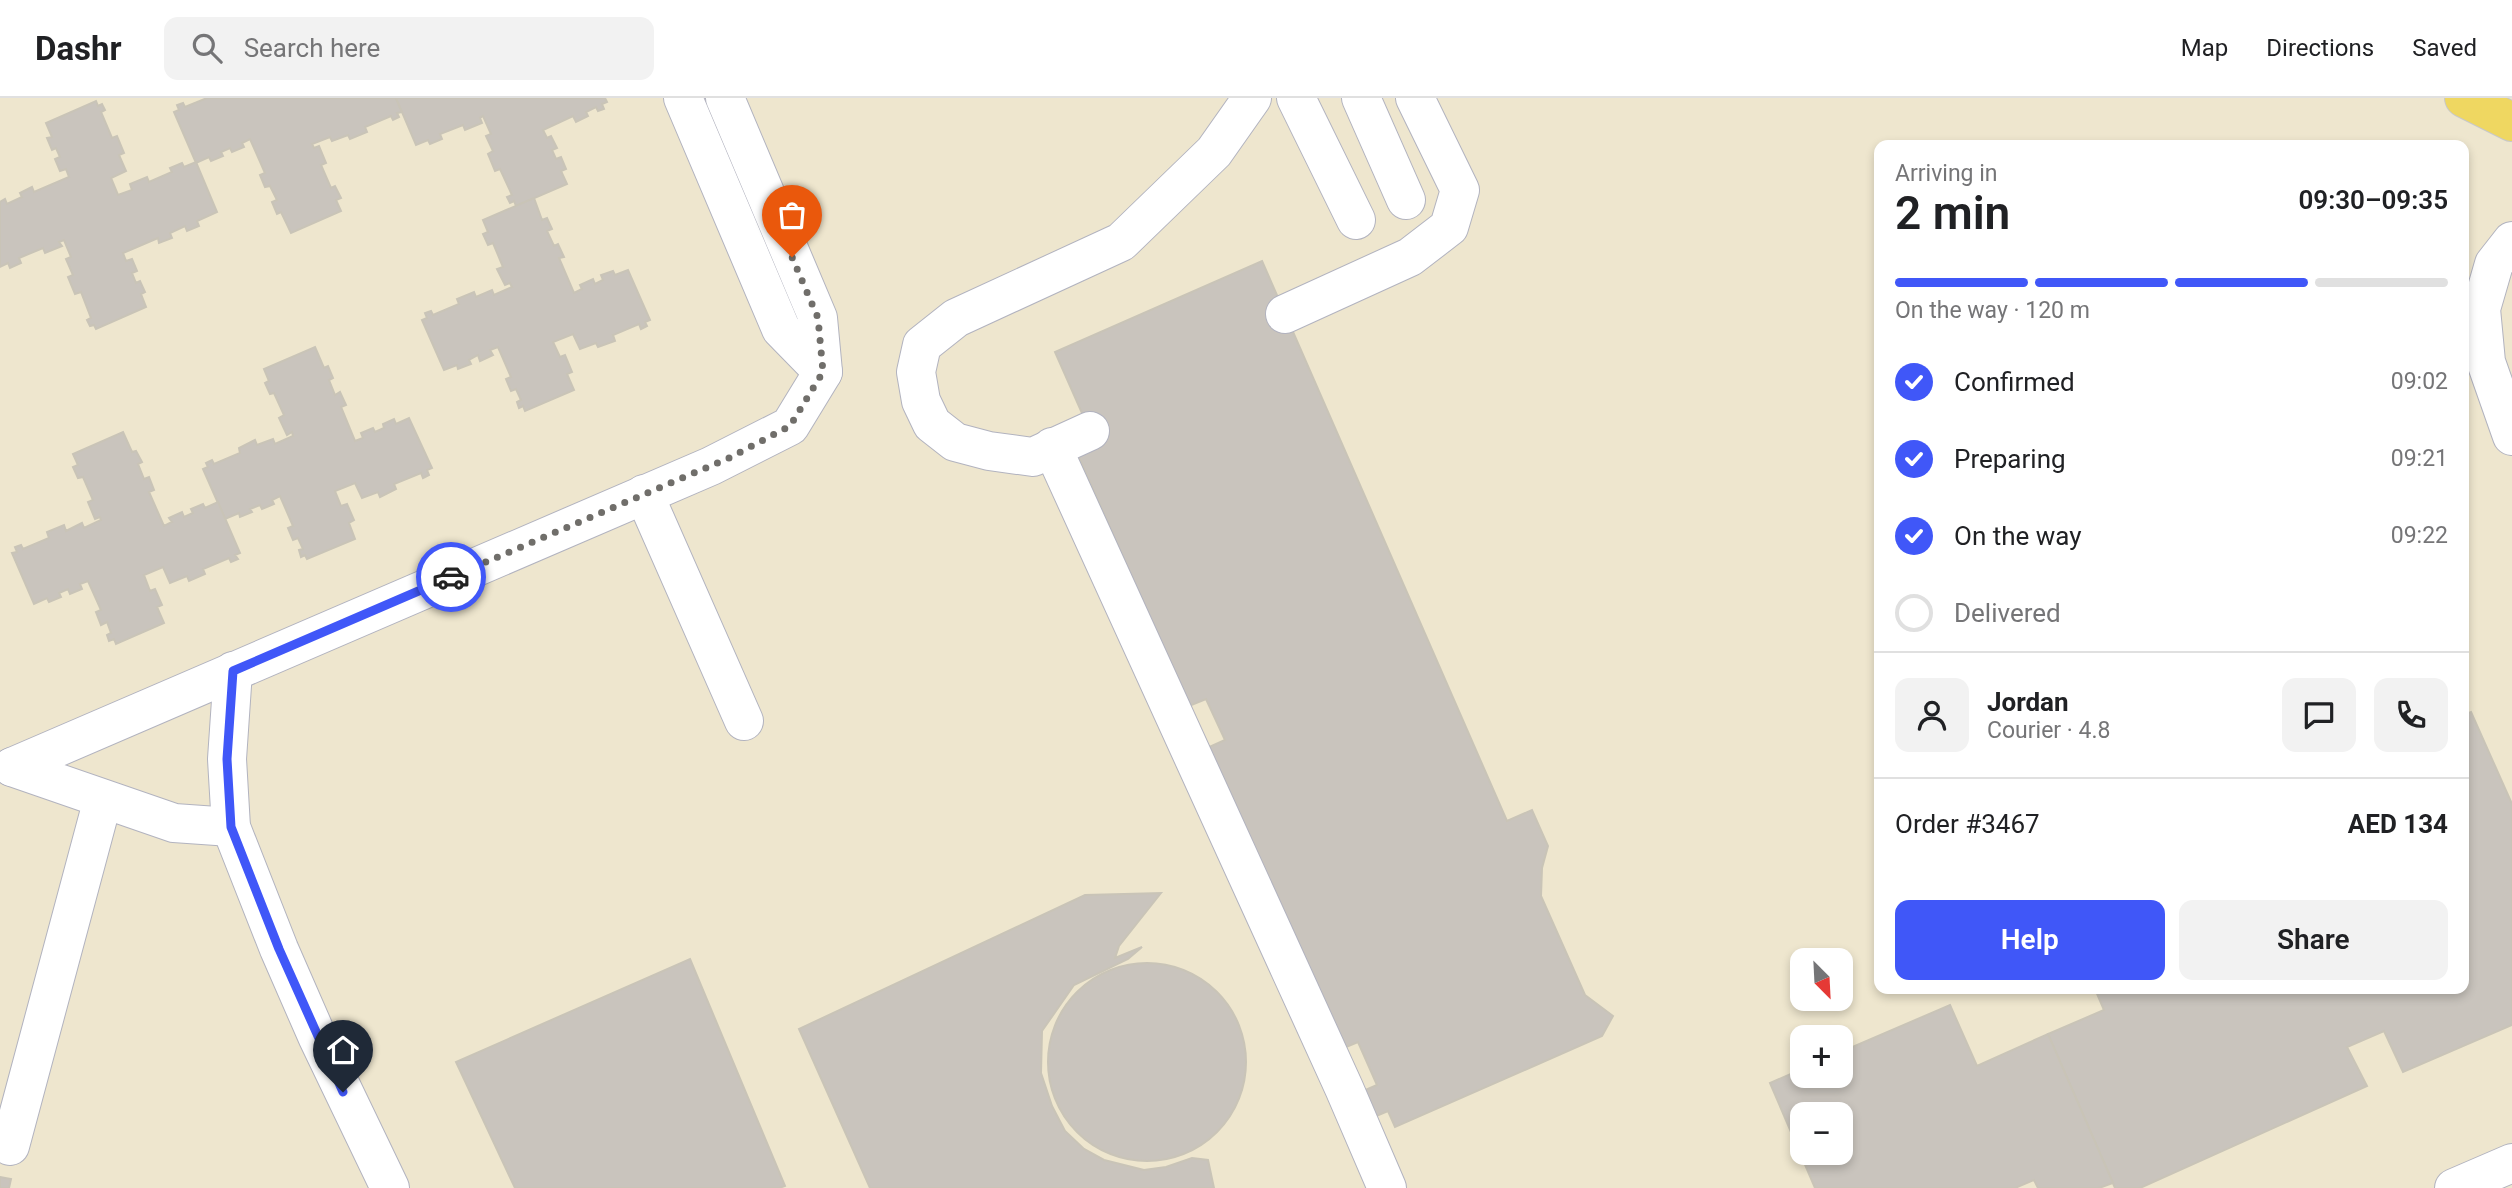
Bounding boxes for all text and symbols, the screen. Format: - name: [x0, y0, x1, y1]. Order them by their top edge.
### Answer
- search box: [164, 17, 654, 80]
- text: Dashr: [35, 29, 122, 68]
- icon: search: [188, 29, 226, 67]
- text: Search here: [244, 33, 380, 63]
- text: Map: [2181, 34, 2228, 62]
- text: Directions: [2266, 34, 2374, 62]
- text: Saved: [2412, 34, 2477, 62]
- text: Arriving in: [1895, 160, 1998, 187]
- pin: [762, 185, 822, 257]
- text: 09:30–09:35: [2298, 185, 2448, 215]
- text: 2 min: [1895, 186, 2010, 240]
- icon: bag: [773, 196, 811, 234]
- text: On the way · 120 m: [1895, 297, 2090, 324]
- icon: check: [1895, 363, 1933, 401]
- text: Confirmed: [1954, 367, 2075, 397]
- text: 09:02: [2391, 368, 2448, 395]
- icon: check: [1895, 440, 1933, 478]
- text: Preparing: [1954, 444, 2066, 474]
- text: 09:21: [2391, 445, 2448, 472]
- icon: check: [1895, 517, 1933, 555]
- text: On the way: [1954, 521, 2082, 551]
- text: 09:22: [2391, 522, 2448, 549]
- courier: [416, 542, 486, 612]
- icon: car: [432, 558, 470, 596]
- text: Delivered: [1954, 598, 2061, 628]
- button: person: [1895, 678, 1969, 752]
- button: chat: [2282, 678, 2356, 752]
- button: phone: [2374, 678, 2448, 752]
- text: Jordan: [1987, 687, 2069, 717]
- text: Courier · 4.8: [1987, 717, 2110, 744]
- text: Order #3467: [1895, 809, 2040, 839]
- text: AED 134: [2348, 809, 2448, 839]
- button: Help: [1895, 900, 2165, 980]
- button: Share: [2179, 900, 2448, 980]
- north arrow: [1790, 948, 1853, 1012]
- map controls: [1790, 948, 1853, 1165]
- pin: [313, 1020, 373, 1092]
- button: +: [1790, 1025, 1853, 1088]
- icon: home: [324, 1031, 362, 1069]
- button: −: [1790, 1102, 1853, 1165]

